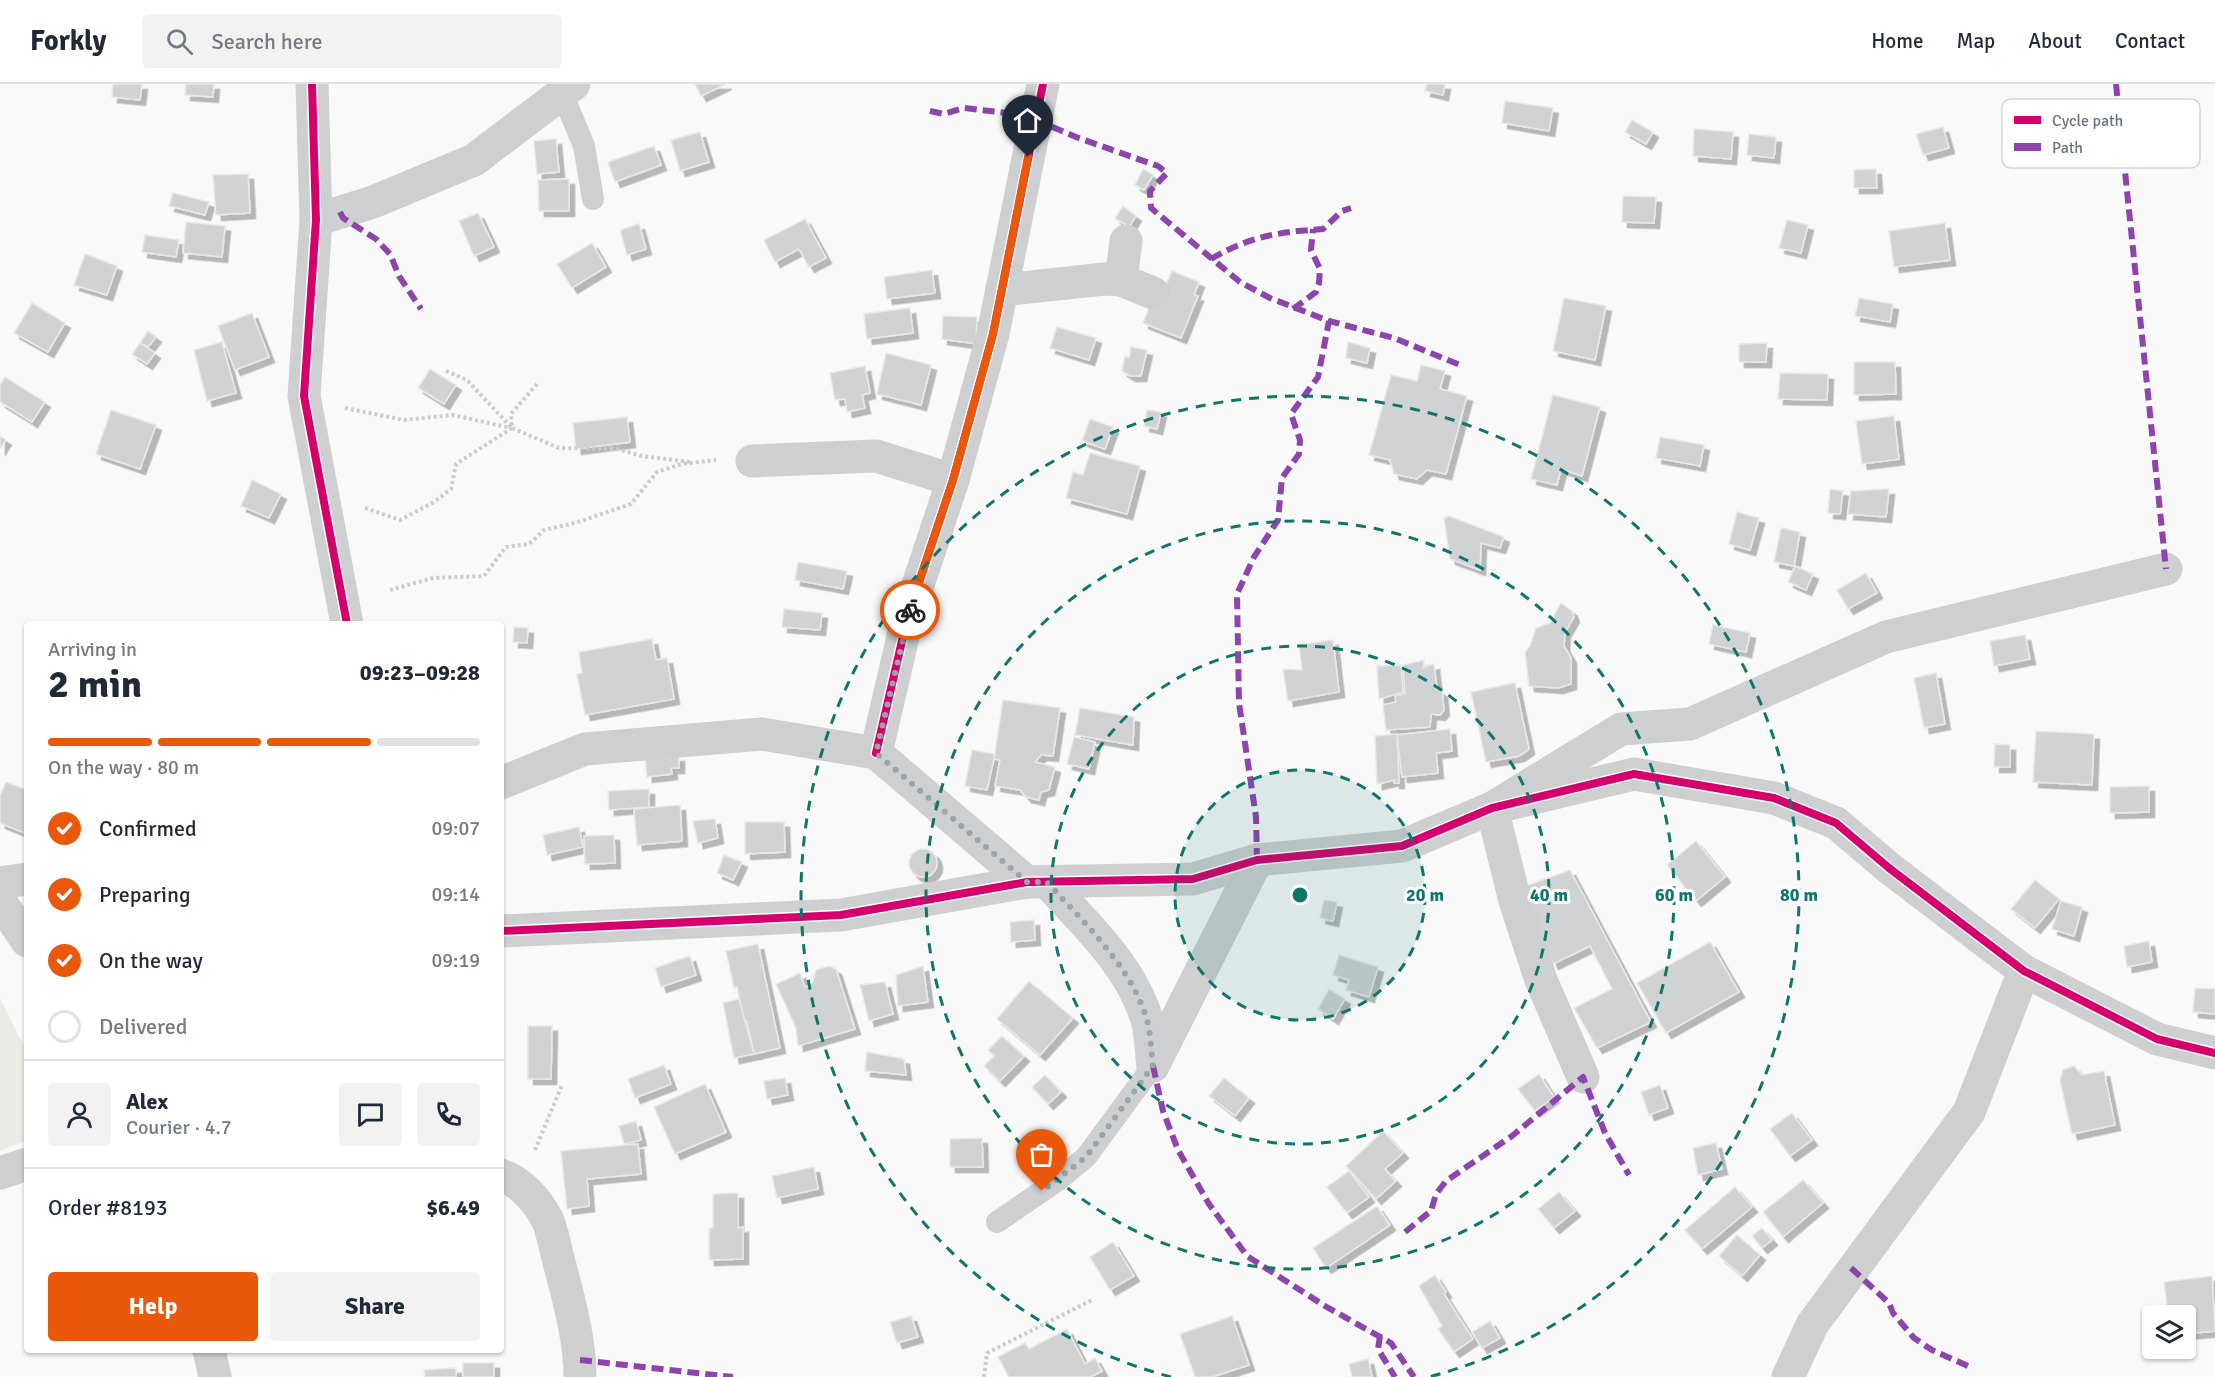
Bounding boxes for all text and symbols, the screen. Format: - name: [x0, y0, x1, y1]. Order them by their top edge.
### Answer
- search box: [142, 14, 562, 68]
- text: Forkly: [30, 24, 106, 58]
- icon: search: [163, 25, 196, 58]
- text: Search here: [211, 28, 322, 55]
- text: Home: [1871, 28, 1924, 54]
- text: Map: [1957, 28, 1995, 54]
- text: About: [2028, 28, 2082, 54]
- text: Contact: [2115, 28, 2185, 54]
- pin: [1002, 95, 1053, 157]
- legend: [2002, 99, 2200, 168]
- icon: home: [1011, 104, 1044, 137]
- text: Cycle path: [2052, 111, 2123, 131]
- text: Path: [2052, 138, 2083, 158]
- courier: [880, 580, 940, 640]
- icon: bike: [894, 594, 927, 627]
- text: Arriving in: [48, 637, 137, 662]
- text: 09:23–09:28: [360, 659, 480, 686]
- text: 2 min: [48, 660, 142, 708]
- text: On the way · 80 m: [48, 755, 199, 780]
- icon: check: [48, 812, 81, 845]
- text: Confirmed: [99, 815, 197, 842]
- text: 09:07: [431, 816, 480, 841]
- icon: check: [48, 878, 81, 911]
- text: Preparing: [99, 881, 191, 908]
- text: 09:14: [431, 882, 480, 907]
- text: 20 m: [1406, 884, 1444, 906]
- text: 40 m: [1530, 884, 1568, 906]
- text: 60 m: [1655, 884, 1693, 906]
- text: 80 m: [1780, 884, 1818, 906]
- centre of rings: [1290, 885, 1310, 905]
- icon: check: [48, 944, 81, 977]
- text: On the way: [99, 947, 203, 974]
- text: 09:19: [431, 948, 480, 973]
- text: Delivered: [99, 1013, 187, 1040]
- button: person: [48, 1083, 111, 1146]
- button: chat: [339, 1083, 402, 1146]
- button: phone: [417, 1083, 480, 1146]
- text: Alex: [126, 1088, 168, 1115]
- text: Courier · 4.7: [126, 1115, 232, 1140]
- pin: [1016, 1129, 1067, 1191]
- icon: bag: [1025, 1138, 1058, 1171]
- text: Order #8193: [48, 1194, 168, 1221]
- text: $6.49: [426, 1194, 480, 1221]
- button: Help: [48, 1272, 258, 1341]
- button: Share: [270, 1272, 480, 1341]
- map controls: [2142, 1305, 2196, 1359]
- button: layers: [2142, 1305, 2196, 1359]

